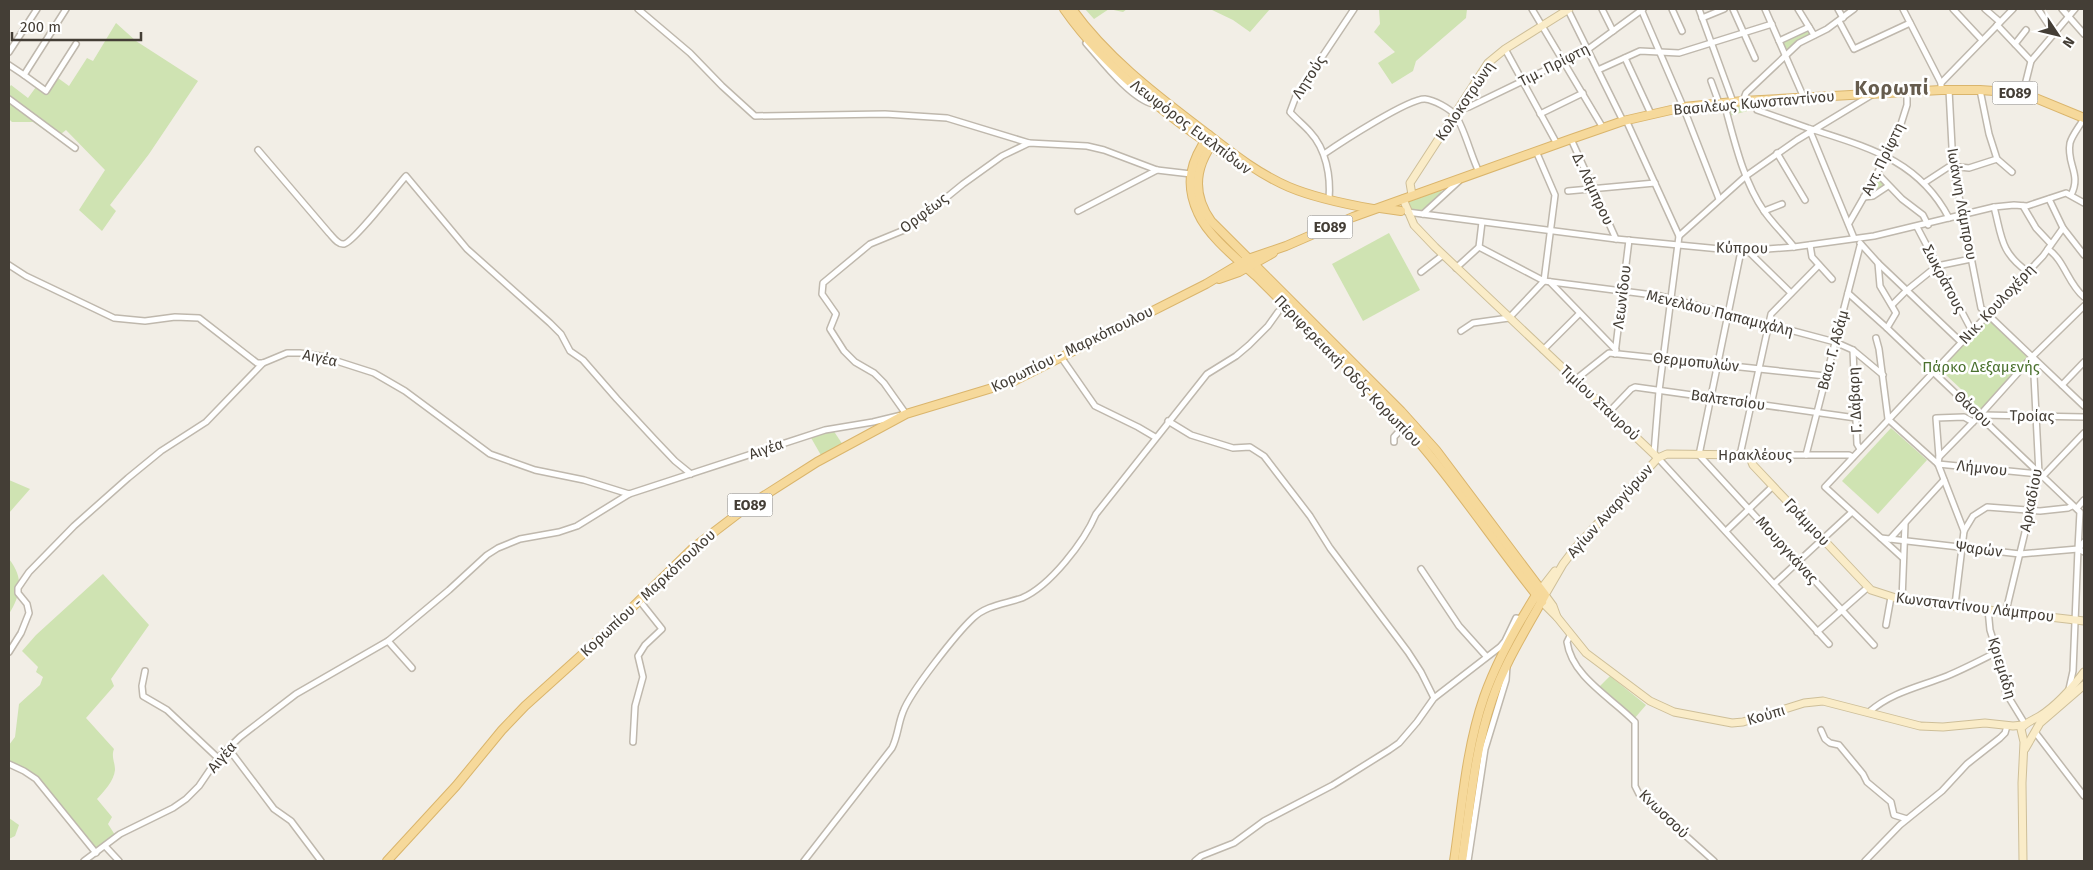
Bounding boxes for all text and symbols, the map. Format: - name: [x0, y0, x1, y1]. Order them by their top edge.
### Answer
- scale bar: [12, 10, 141, 42]
- north arrow: [2033, 10, 2083, 60]
- text: 200 m: [20, 18, 61, 36]
- text: N: [2059, 33, 2078, 51]
- street label: Τιμ. Πρίφτη: [1516, 39, 1592, 91]
- street label: Λητούς: [1288, 52, 1330, 102]
- street label: Κολοκοτρώνη: [1432, 58, 1498, 144]
- street label: Λεωφόρος Ευελπίδων: [1127, 76, 1255, 179]
- district label: Κορωπί: [1855, 76, 1929, 100]
- road number: ΕΟ89: [1992, 82, 2038, 105]
- street label: Βασιλέως Κωνσταντίνου: [1673, 87, 1835, 119]
- street label: Αντ. Πρίφτη: [1858, 120, 1908, 198]
- street label: Ιωάννη Λάμπρου: [1943, 147, 1981, 261]
- street label: Δ. Λάμπρου: [1568, 150, 1618, 228]
- street label: Ορφέως: [896, 189, 952, 237]
- road number: ΕΟ89: [1308, 216, 1352, 238]
- street label: Κύπρου: [1716, 239, 1768, 257]
- street label: Σωκράτους: [1918, 242, 1970, 316]
- street label: Νικ. Κουλοχέρη: [1955, 260, 2039, 348]
- street label: Λεωνίδου: [1609, 264, 1635, 330]
- street label: Μενελάου Παπαμιχάλη: [1644, 286, 1796, 340]
- street label: Περιφερειακή Οδός Κορωπίου: [1271, 291, 1425, 451]
- street label: Κορωπίου - Μαρκόπουλου: [988, 302, 1156, 396]
- street label: Βασ. Γ. Αδάμ: [1814, 308, 1852, 392]
- street label: Αιγέα: [301, 346, 339, 371]
- street label: Θερμοπυλών: [1652, 349, 1741, 376]
- park label: Πάρκο Δεξαμενής: [1922, 358, 2040, 376]
- street label: Τιμίου Σταυρού: [1556, 361, 1644, 445]
- street label: Γ. Δάβαρη: [1844, 366, 1866, 434]
- street label: Βαλτετσίου: [1690, 386, 1766, 414]
- street label: Θάσου: [1950, 387, 1996, 431]
- street label: Τροίας: [2010, 407, 2054, 425]
- street label: Αιγέα: [746, 435, 786, 463]
- street label: Ηρακλέους: [1718, 446, 1792, 464]
- street label: Λήμνου: [1956, 456, 2008, 480]
- street label: Αγίων Αναργύρων: [1563, 460, 1657, 561]
- street label: Αρκαδίου: [2016, 467, 2046, 533]
- road number: ΕΟ89: [728, 494, 772, 516]
- street label: Γράμμου: [1780, 494, 1834, 550]
- street label: Μουργκάνας: [1752, 513, 1822, 587]
- street label: Κορωπίου - Μαρκόπουλου: [577, 526, 719, 660]
- street label: Ψαρών: [1955, 537, 2004, 561]
- street label: Κωνσταντίνου Λάμπρου: [1895, 588, 2055, 626]
- street label: Κριεμάδη: [1984, 635, 2020, 701]
- street label: Κούπι: [1745, 701, 1787, 729]
- street label: Αιγέα: [204, 738, 240, 776]
- street label: Κνωσσού: [1635, 786, 1693, 842]

